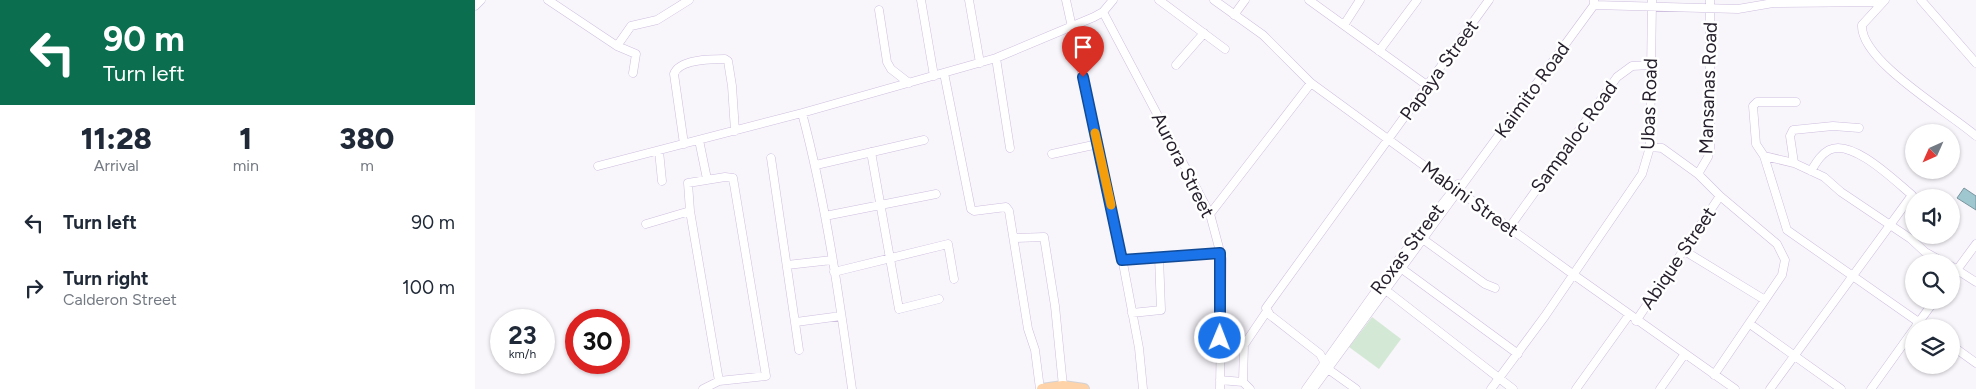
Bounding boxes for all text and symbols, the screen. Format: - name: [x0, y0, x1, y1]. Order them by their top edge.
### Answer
- street label: Papaya Street: [1395, 15, 1483, 125]
- text: 90 m: [103, 18, 185, 60]
- icon: left: [20, 20, 85, 85]
- street label: Mansanas Road: [1694, 21, 1722, 155]
- pin: [1062, 26, 1104, 77]
- icon: arrive: [1069, 33, 1097, 61]
- street label: Kaimito Road: [1490, 38, 1574, 142]
- street label: Ubas Road: [1636, 58, 1662, 150]
- text: Turn left: [103, 60, 185, 87]
- street label: Sampaloc Road: [1526, 77, 1622, 197]
- street label: Aurora Street: [1147, 109, 1219, 221]
- text: 11:28: [81, 120, 152, 157]
- text: 1: [239, 120, 252, 157]
- text: 380: [340, 120, 394, 157]
- north arrow: [1905, 124, 1960, 179]
- map controls: [1905, 124, 1960, 374]
- text: Arrival: [94, 156, 139, 175]
- text: min: [233, 156, 259, 175]
- text: m: [360, 156, 374, 175]
- street label: Mabini Street: [1417, 156, 1523, 242]
- button: sound: [1905, 189, 1960, 244]
- street label: Roxas Street: [1365, 199, 1449, 299]
- street label: Abique Street: [1635, 203, 1721, 313]
- icon: left: [20, 209, 48, 237]
- text: Turn left: [63, 211, 137, 234]
- text: 90 m: [411, 211, 455, 234]
- button: search: [1905, 254, 1960, 309]
- text: Turn right: [63, 267, 149, 290]
- icon: right: [20, 274, 48, 302]
- text: 100 m: [402, 276, 455, 299]
- text: Calderon Street: [63, 290, 177, 309]
- speed limit sign: 30: [565, 309, 630, 374]
- position arrow: [1193, 311, 1245, 363]
- button: layers: [1905, 319, 1960, 374]
- text: 23: [508, 320, 537, 350]
- text: km/h: [509, 347, 536, 361]

